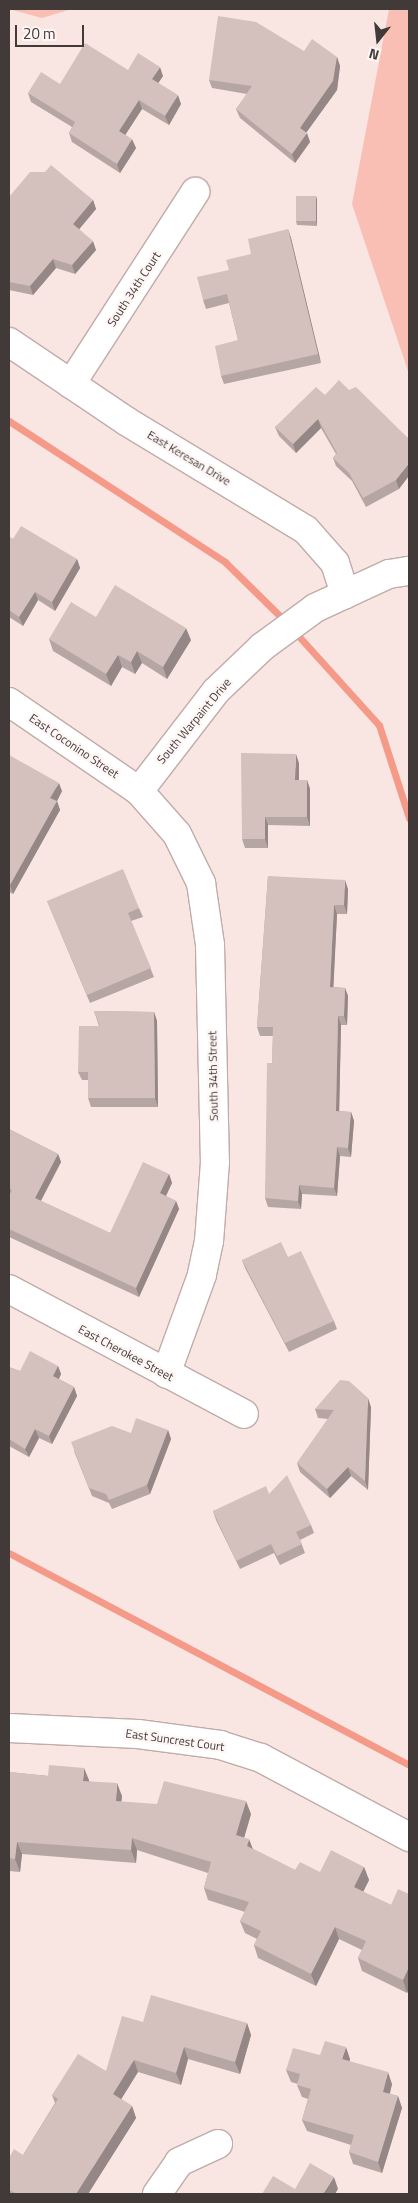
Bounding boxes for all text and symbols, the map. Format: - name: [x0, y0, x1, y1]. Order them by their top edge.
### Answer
- scale bar: [18, 15, 86, 47]
- north arrow: [353, 15, 403, 65]
- text: 20 m: [23, 22, 56, 45]
- text: N: [366, 43, 381, 66]
- street label: South 34th Court: [104, 249, 164, 329]
- street label: East Keresan Drive: [145, 427, 233, 489]
- street label: South Warpaint Drive: [154, 675, 234, 767]
- street label: East Coconino Street: [27, 711, 121, 781]
- street label: South 34th Street: [205, 1031, 221, 1121]
- street label: East Cherokee Street: [76, 1322, 176, 1384]
- street label: East Suncrest Court: [125, 1726, 225, 1754]

